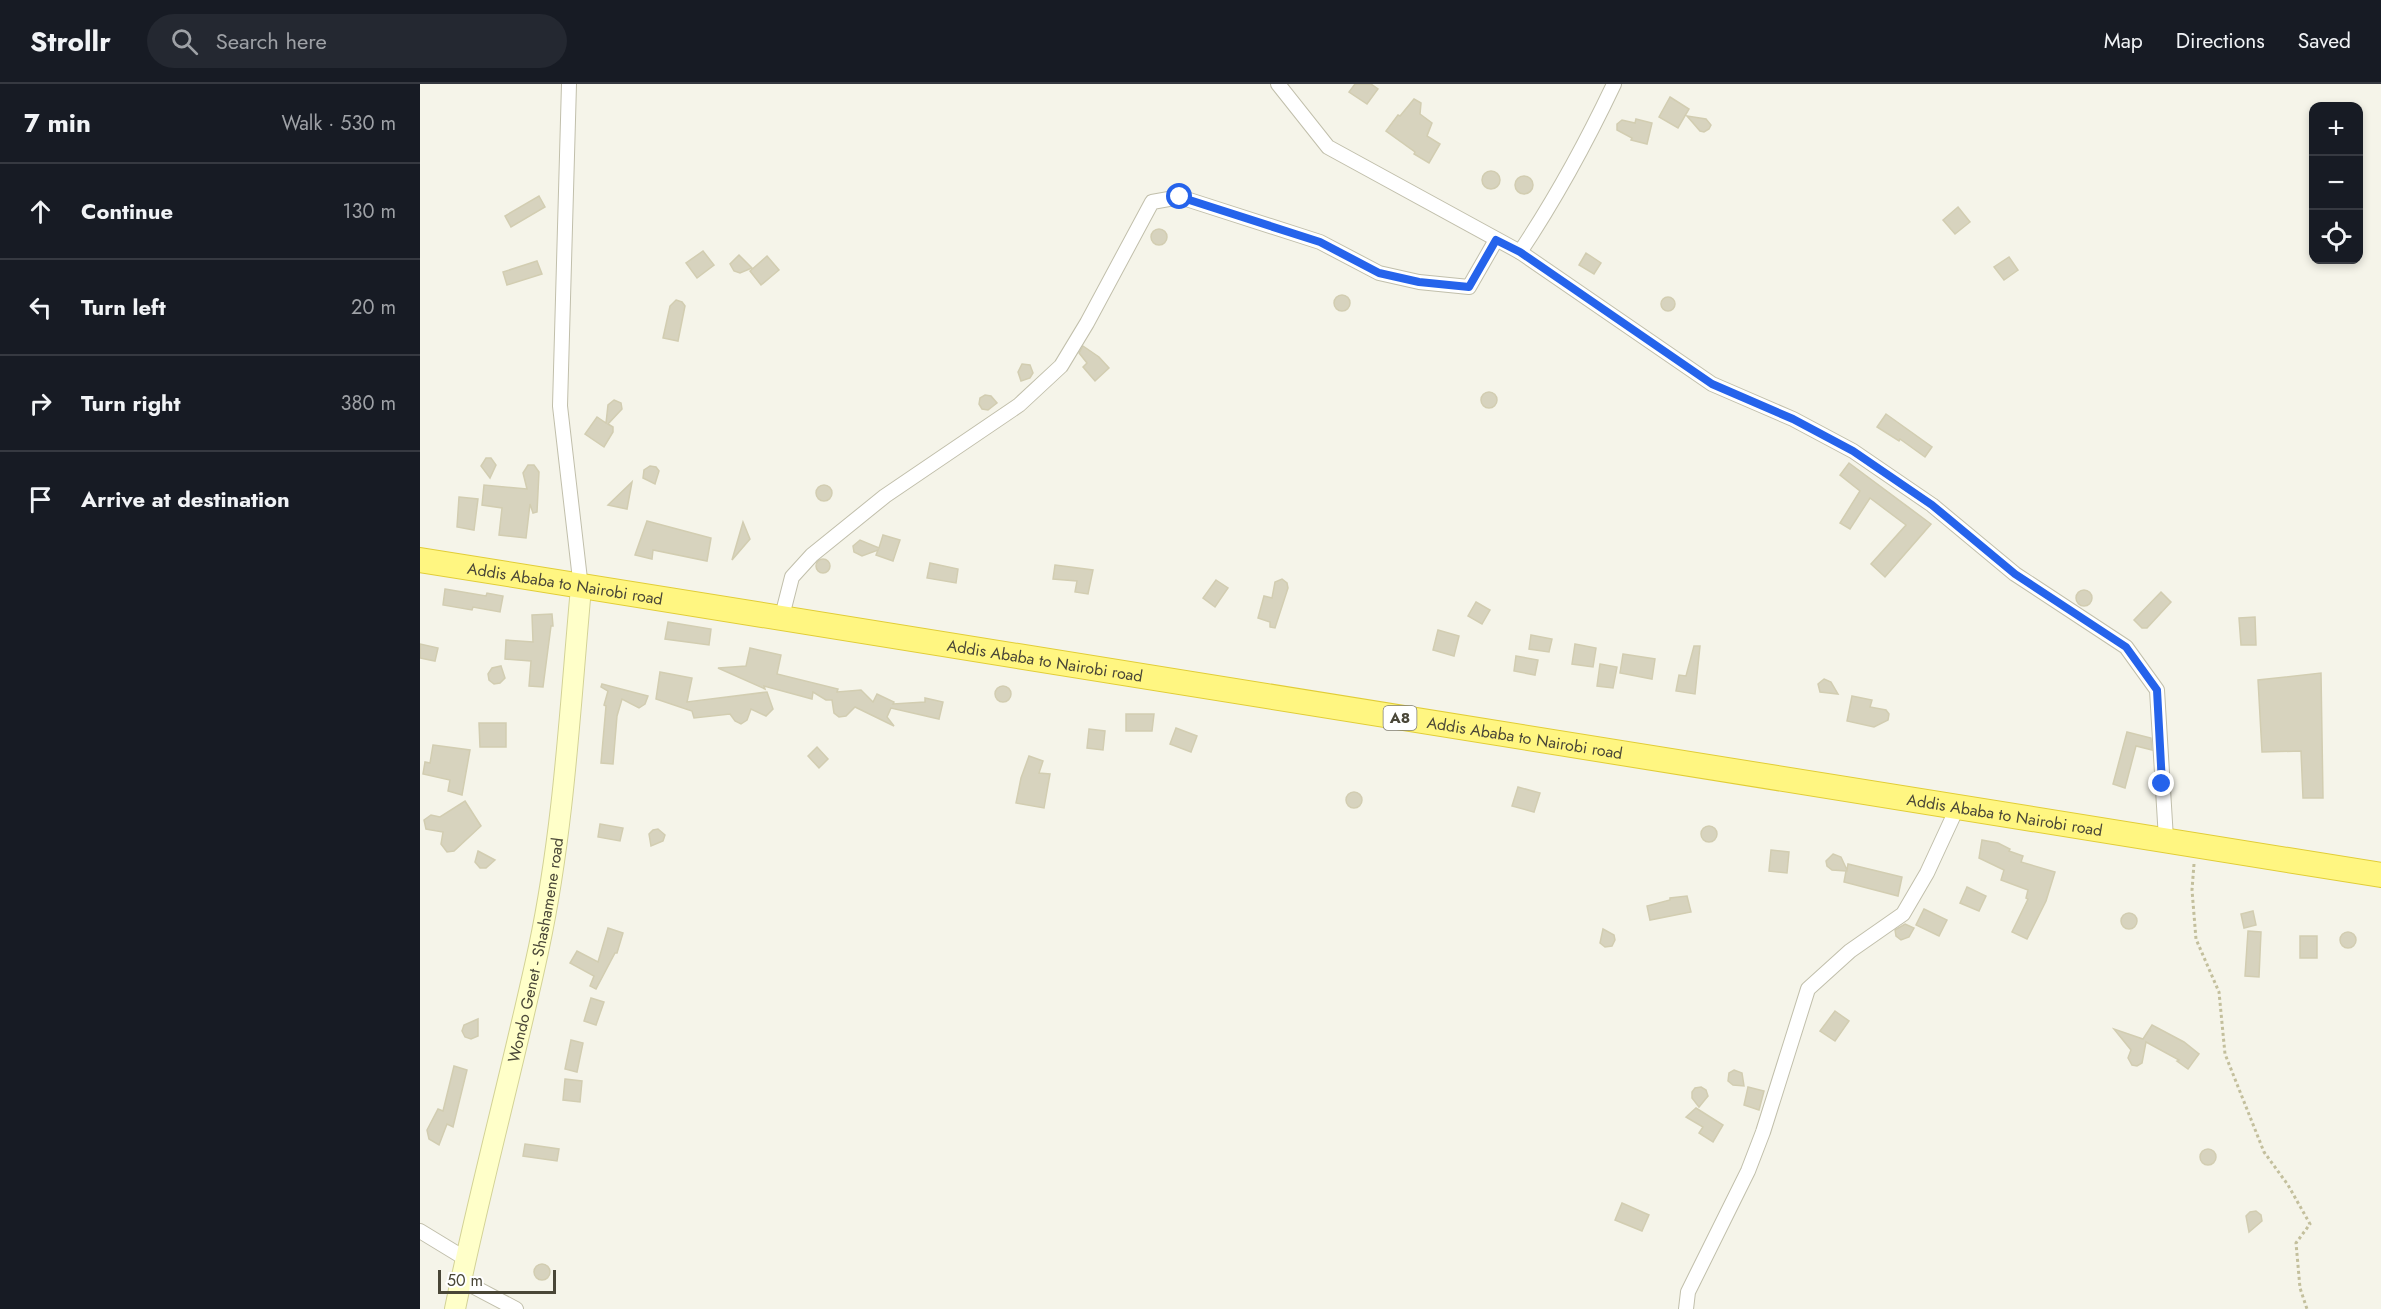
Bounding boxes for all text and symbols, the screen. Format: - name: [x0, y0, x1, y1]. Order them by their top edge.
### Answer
- search box: [147, 14, 567, 68]
- text: Strollr: [30, 21, 111, 62]
- icon: search: [168, 25, 201, 58]
- text: Search here: [216, 25, 327, 57]
- text: Map: [2104, 26, 2143, 56]
- text: Directions: [2176, 26, 2265, 56]
- text: Saved: [2298, 26, 2351, 56]
- map controls: [2309, 102, 2363, 264]
- button: +: [2309, 102, 2363, 156]
- text: 7 min: [24, 104, 91, 142]
- text: Walk · 530 m: [281, 109, 396, 138]
- button: −: [2309, 156, 2363, 210]
- route start: [1166, 183, 1192, 209]
- icon: ahead: [24, 195, 57, 228]
- text: Continue: [81, 195, 173, 227]
- text: 130 m: [342, 197, 396, 226]
- button: locate: [2309, 210, 2363, 264]
- icon: left: [24, 291, 57, 324]
- text: Turn left: [81, 291, 166, 323]
- text: 20 m: [351, 293, 396, 322]
- icon: right: [24, 387, 57, 420]
- text: Turn right: [81, 387, 181, 419]
- text: 380 m: [341, 389, 396, 418]
- icon: arrive: [24, 483, 57, 516]
- text: Arrive at destination: [81, 483, 290, 515]
- street label: Addis Ababa to Nairobi road: [466, 557, 665, 611]
- street label: Addis Ababa to Nairobi road: [945, 634, 1144, 688]
- road number: A8: [1384, 706, 1416, 730]
- street label: Addis Ababa to Nairobi road: [1425, 711, 1624, 765]
- route end: [2148, 770, 2174, 796]
- street label: Addis Ababa to Nairobi road: [1905, 788, 2104, 842]
- street label: Wondo Genet - Shashamene road: [502, 836, 569, 1065]
- scale bar: [438, 1267, 556, 1294]
- text: 50 m: [447, 1269, 483, 1292]

